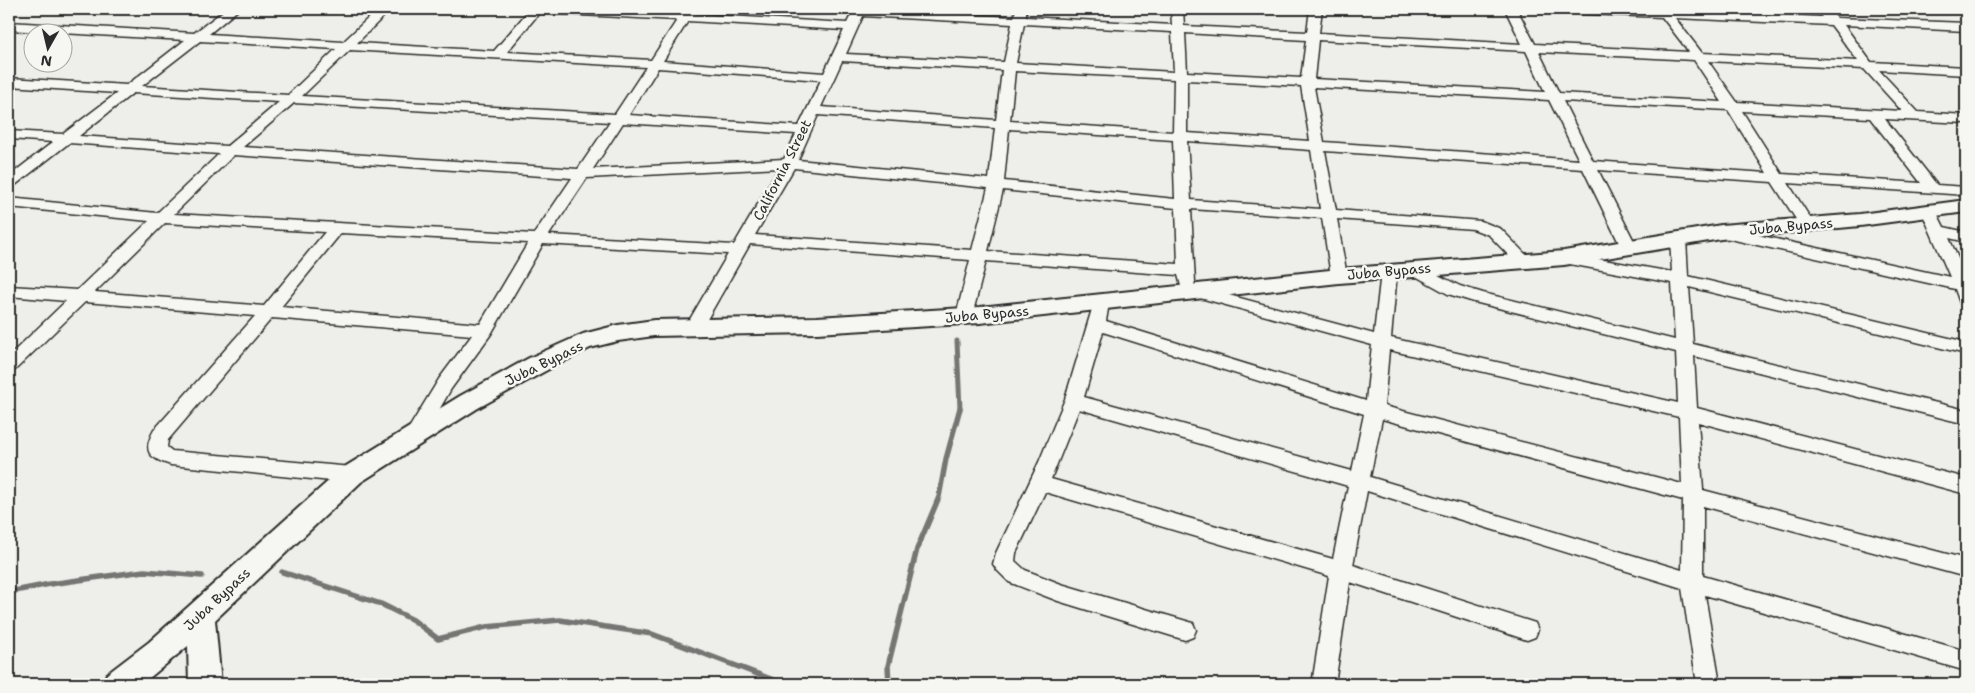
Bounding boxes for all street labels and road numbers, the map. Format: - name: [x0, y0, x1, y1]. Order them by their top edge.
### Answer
- street label: California Street: [749, 117, 815, 223]
- street label: Juba Bypass: [1748, 213, 1834, 239]
- street label: Juba Bypass: [1346, 258, 1432, 284]
- street label: Juba Bypass: [944, 301, 1030, 327]
- street label: Juba Bypass: [502, 336, 586, 390]
- street label: Juba Bypass: [180, 564, 254, 634]

